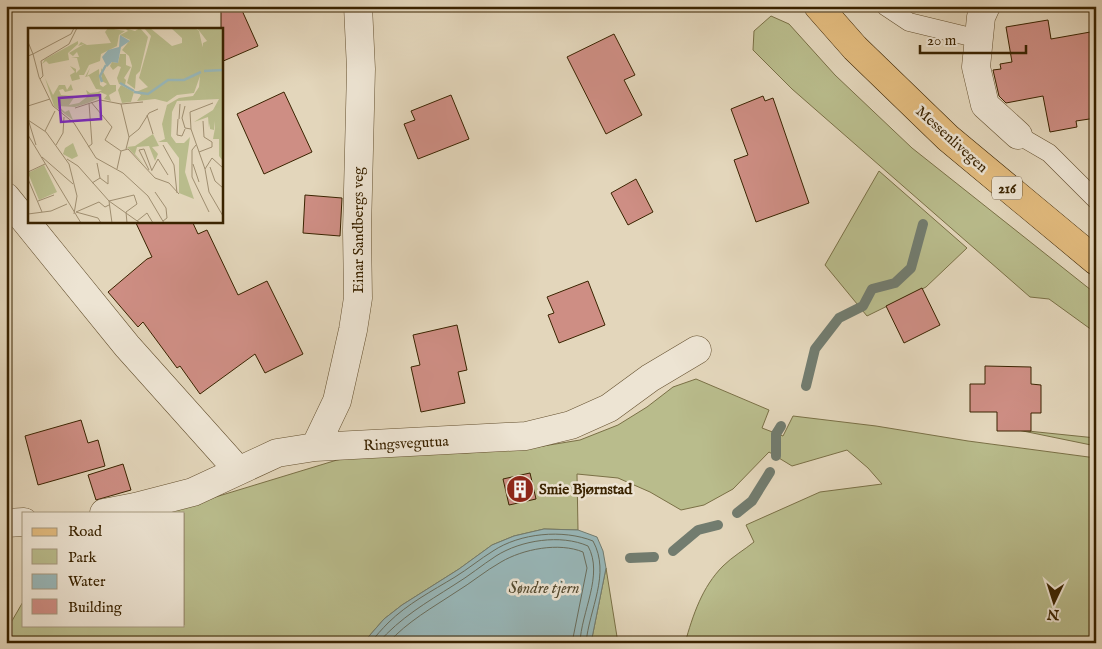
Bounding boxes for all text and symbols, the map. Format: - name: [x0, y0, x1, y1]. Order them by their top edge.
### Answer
- scale bar: [920, 22, 1026, 54]
- inset map: [28, 28, 222, 222]
- text: 20 m: [927, 31, 957, 50]
- street label: Messenlivegen: [912, 102, 992, 177]
- street label: Einar Sandbergs veg: [349, 166, 368, 293]
- road number: 216: [992, 177, 1022, 200]
- street label: Ringsvegutua: [363, 432, 450, 455]
- building icon: Smie Bjørnstad: [505, 474, 535, 504]
- place label: Smie Bjørnstad: [539, 480, 633, 499]
- legend: [22, 512, 185, 626]
- text: Road: [68, 522, 103, 541]
- text: Park: [68, 548, 98, 567]
- text: Water: [68, 572, 106, 591]
- north arrow: [1030, 576, 1080, 626]
- water label: Søndre tjern: [509, 579, 579, 599]
- text: Building: [68, 598, 123, 617]
- text: N: [1046, 605, 1061, 623]

